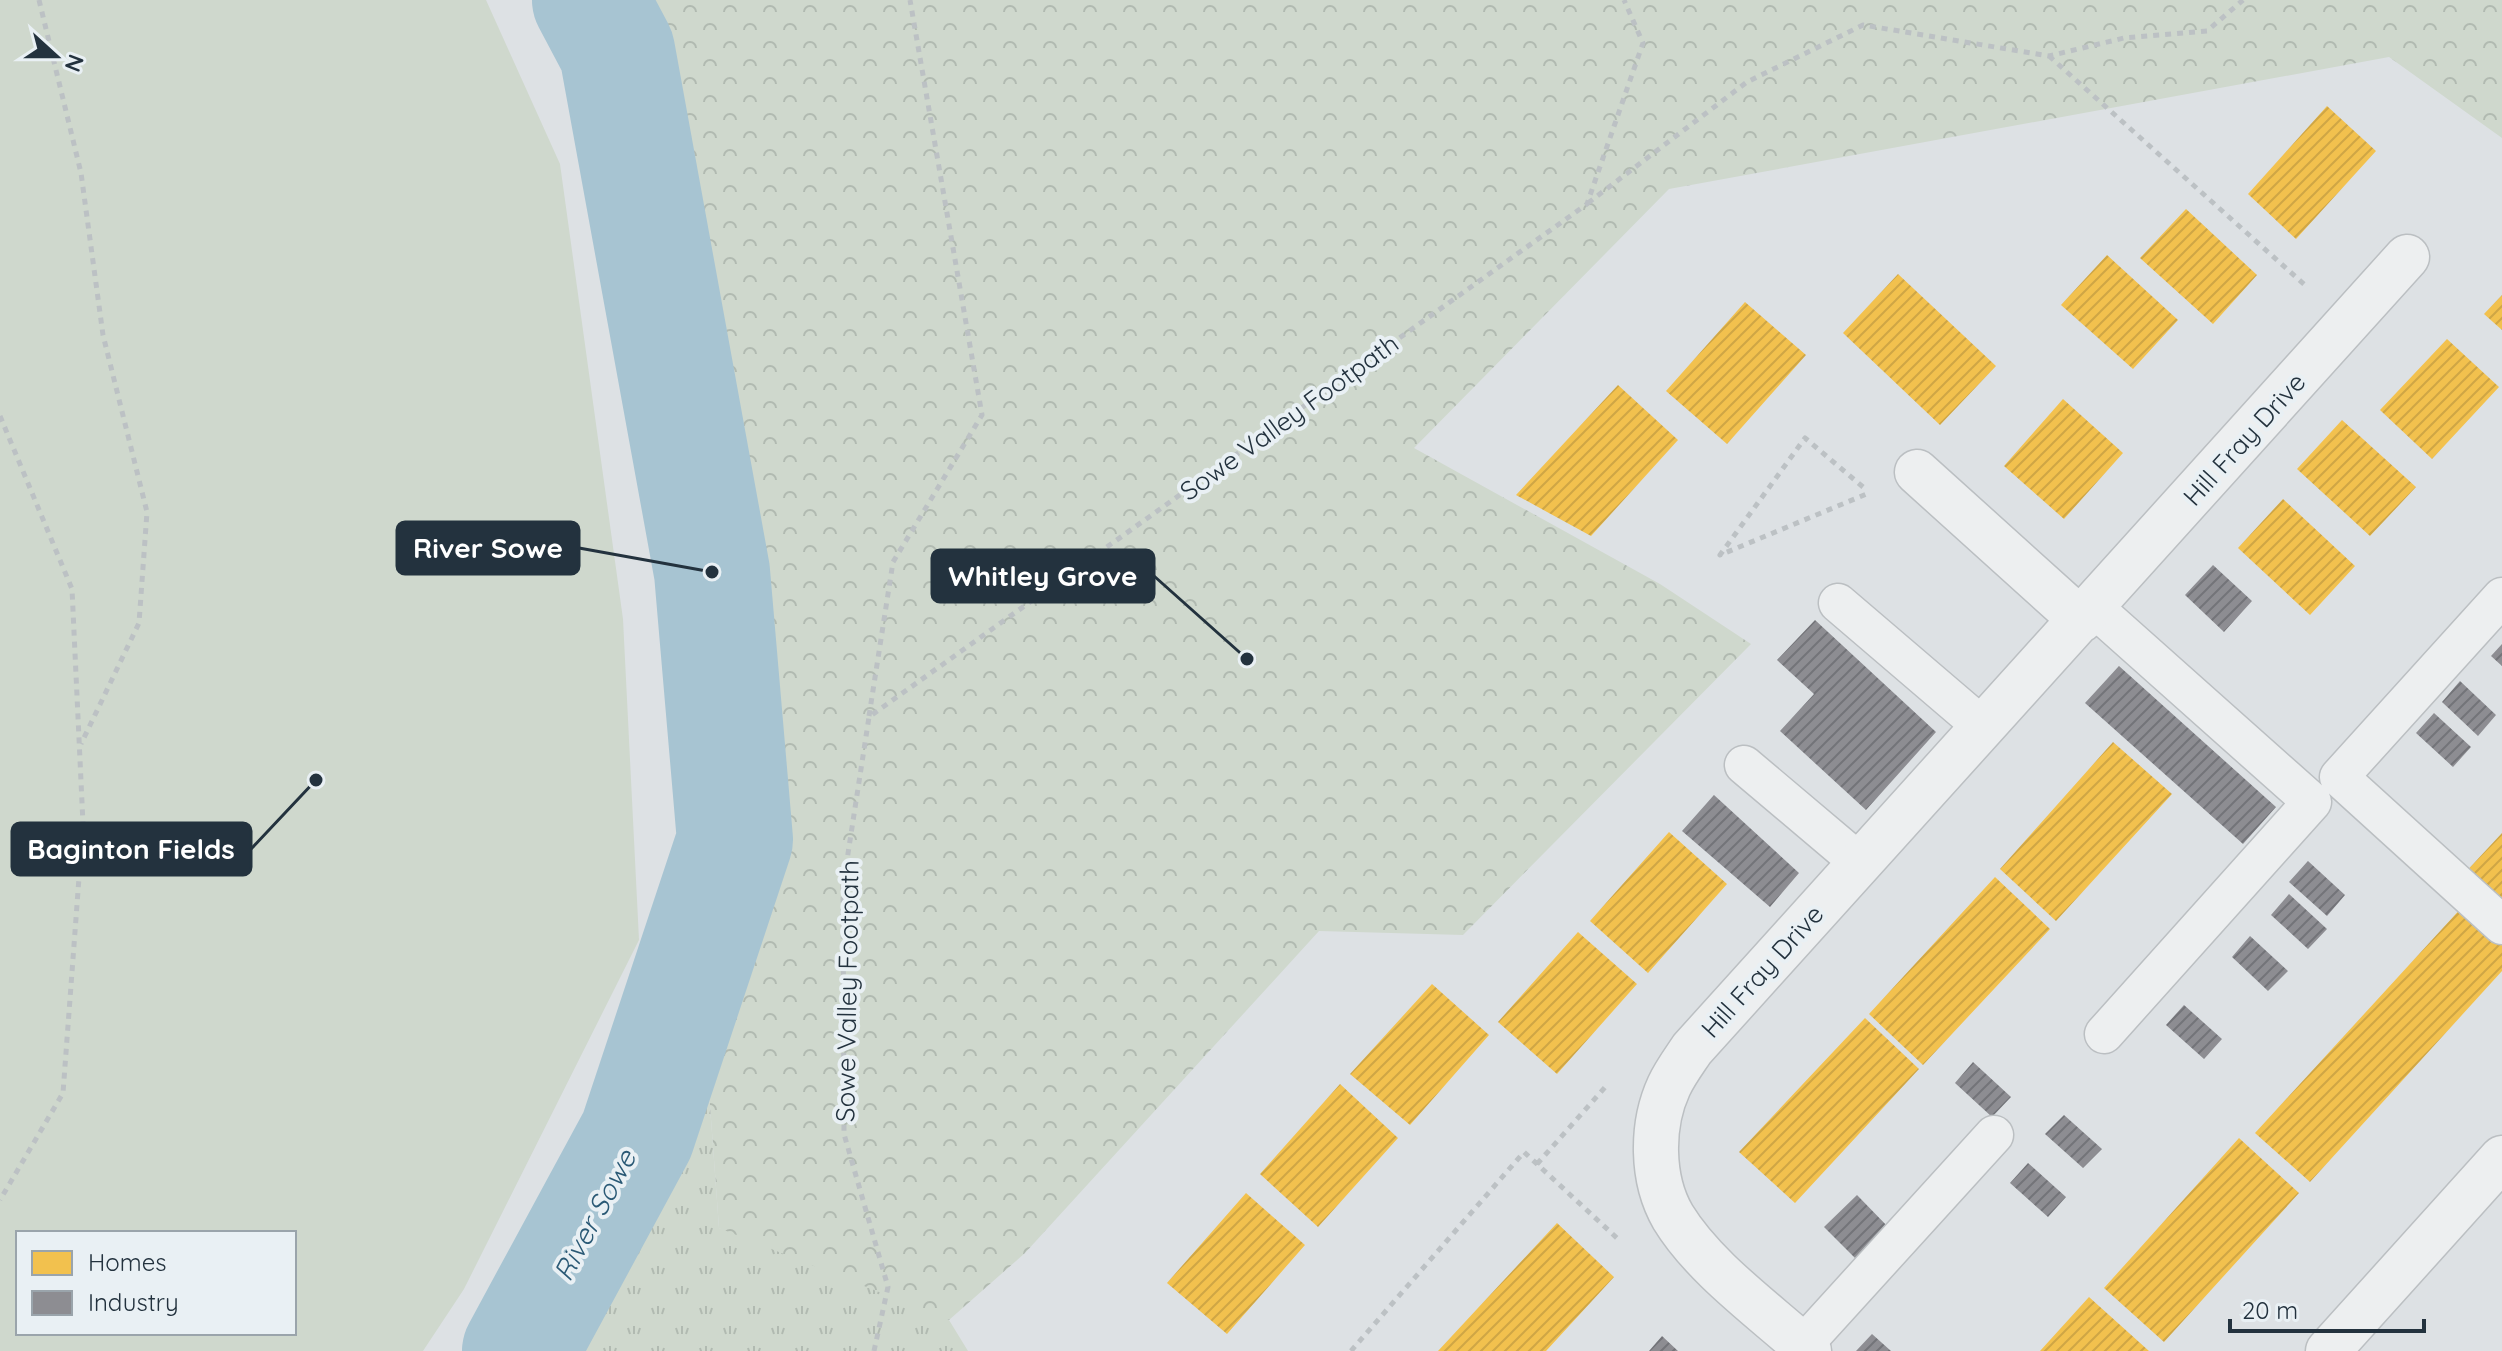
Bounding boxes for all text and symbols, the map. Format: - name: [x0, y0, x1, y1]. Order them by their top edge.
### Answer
- north arrow: [16, 16, 96, 96]
- text: N: [59, 51, 91, 76]
- street label: Sowe Valley Footpath: [1173, 327, 1405, 507]
- street label: Hill Fray Drive: [2176, 366, 2312, 512]
- callout: River Sowe: [397, 522, 579, 574]
- text: River Sowe: [413, 530, 563, 565]
- callout: Whitley Grove: [932, 550, 1154, 602]
- text: Whitley Grove: [948, 558, 1138, 593]
- callout: Baginton Fields: [12, 823, 251, 875]
- text: Baginton Fields: [27, 831, 235, 866]
- street label: Sowe Valley Footpath: [828, 860, 866, 1122]
- street label: Hill Fray Drive: [1694, 898, 1830, 1044]
- water label: River Sowe: [545, 1143, 644, 1286]
- legend: [16, 1231, 296, 1335]
- text: Homes: [88, 1247, 166, 1277]
- scale bar: [2230, 1283, 2424, 1333]
- text: Industry: [88, 1287, 179, 1317]
- text: 20 m: [2242, 1295, 2298, 1325]

